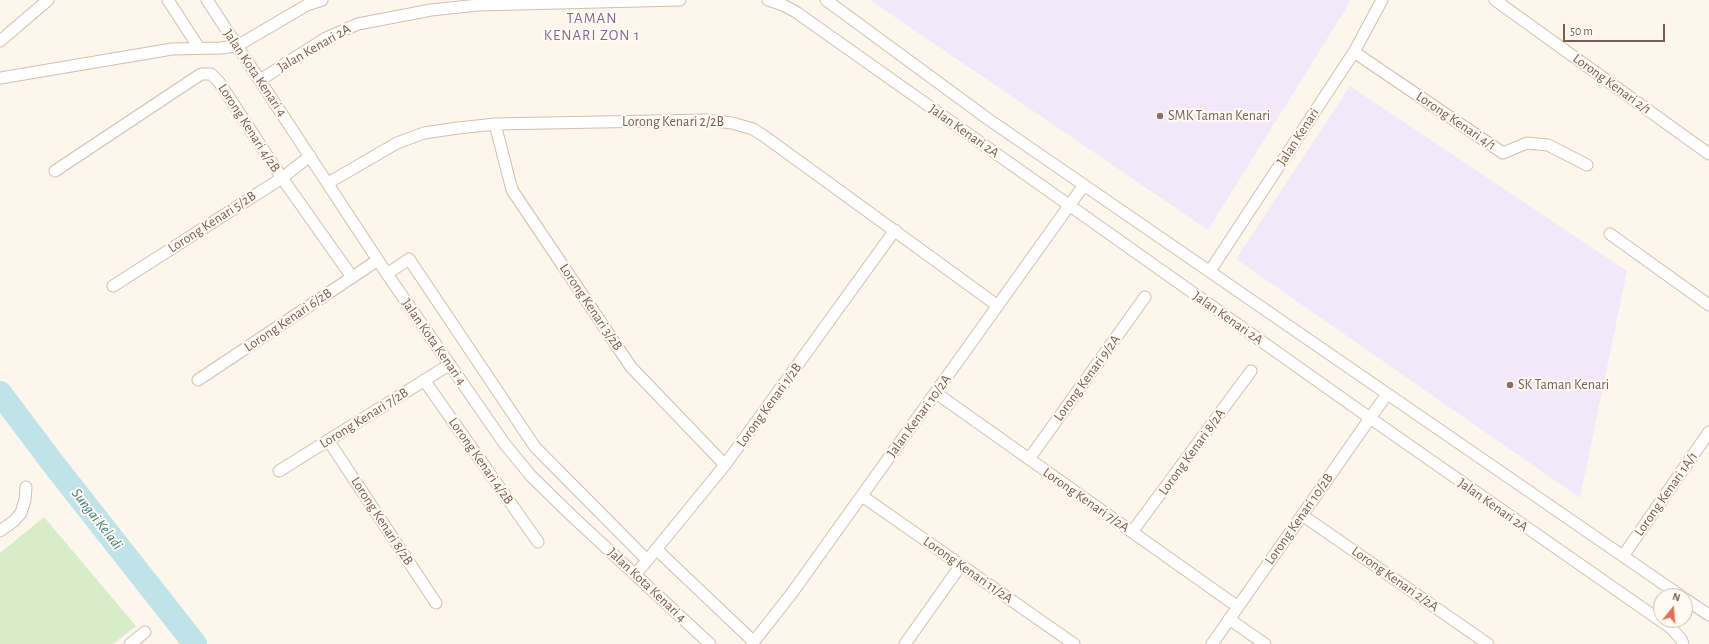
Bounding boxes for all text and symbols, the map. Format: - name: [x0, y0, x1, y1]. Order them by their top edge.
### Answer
- district label: TAMAN KENARI ZON 1: [544, 9, 640, 44]
- scale bar: [1565, 16, 1667, 42]
- street label: Jalan Kenari 2A: [274, 20, 354, 76]
- text: 50 m: [1570, 25, 1593, 37]
- street label: Jalan Kota Kenari 4: [220, 26, 290, 120]
- street label: Lorong Kenari 2/1: [1570, 50, 1654, 118]
- street label: Lorong Kenari 4/2B: [214, 81, 284, 175]
- street label: Lorong Kenari 4/1: [1413, 88, 1499, 154]
- street label: Jalan Kenari 2A: [926, 101, 1002, 161]
- street label: Jalan Kenari: [1273, 105, 1323, 169]
- place label: SMK Taman Kenari: [1168, 108, 1270, 124]
- marker: SMK Taman Kenari: [1155, 111, 1165, 121]
- street label: Lorong Kenari 2/2B: [622, 114, 724, 130]
- street label: Lorong Kenari 5/2B: [165, 187, 259, 257]
- street label: Lorong Kenari 3/2B: [556, 260, 626, 354]
- street label: Lorong Kenari 6/2B: [241, 285, 335, 355]
- street label: Jalan Kenari 2A: [1190, 288, 1266, 348]
- street label: Jalan Kota Kenari 4: [398, 296, 470, 388]
- street label: Lorong Kenari 9/2A: [1050, 332, 1124, 424]
- street label: Lorong Kenari 1/2B: [733, 360, 805, 450]
- street label: Jalan Kenari 10/2A: [883, 371, 955, 461]
- place label: SK Taman Kenari: [1518, 377, 1609, 393]
- marker: SK Taman Kenari: [1505, 380, 1515, 390]
- street label: Lorong Kenari 7/2B: [317, 384, 411, 452]
- street label: Lorong Kenari 8/2A: [1155, 406, 1229, 498]
- street label: Lorong Kenari 4/2B: [445, 414, 517, 508]
- street label: Lorong Kenari 1A/1: [1631, 449, 1701, 539]
- street label: Lorong Kenari 7/2A: [1039, 464, 1133, 536]
- street label: Lorong Kenari 10/2B: [1261, 470, 1337, 568]
- street label: Lorong Kenari 8/2B: [347, 474, 417, 568]
- street label: Jalan Kenari 2A: [1455, 475, 1531, 535]
- water label: Sungai Keladi: [67, 485, 127, 553]
- street label: Lorong Kenari 11/2A: [920, 533, 1016, 607]
- street label: Lorong Kenari 2/2A: [1348, 543, 1442, 615]
- street label: Jalan Kota Kenari 4: [604, 544, 690, 626]
- north arrow: [1653, 588, 1693, 628]
- text: N: [1671, 591, 1682, 603]

